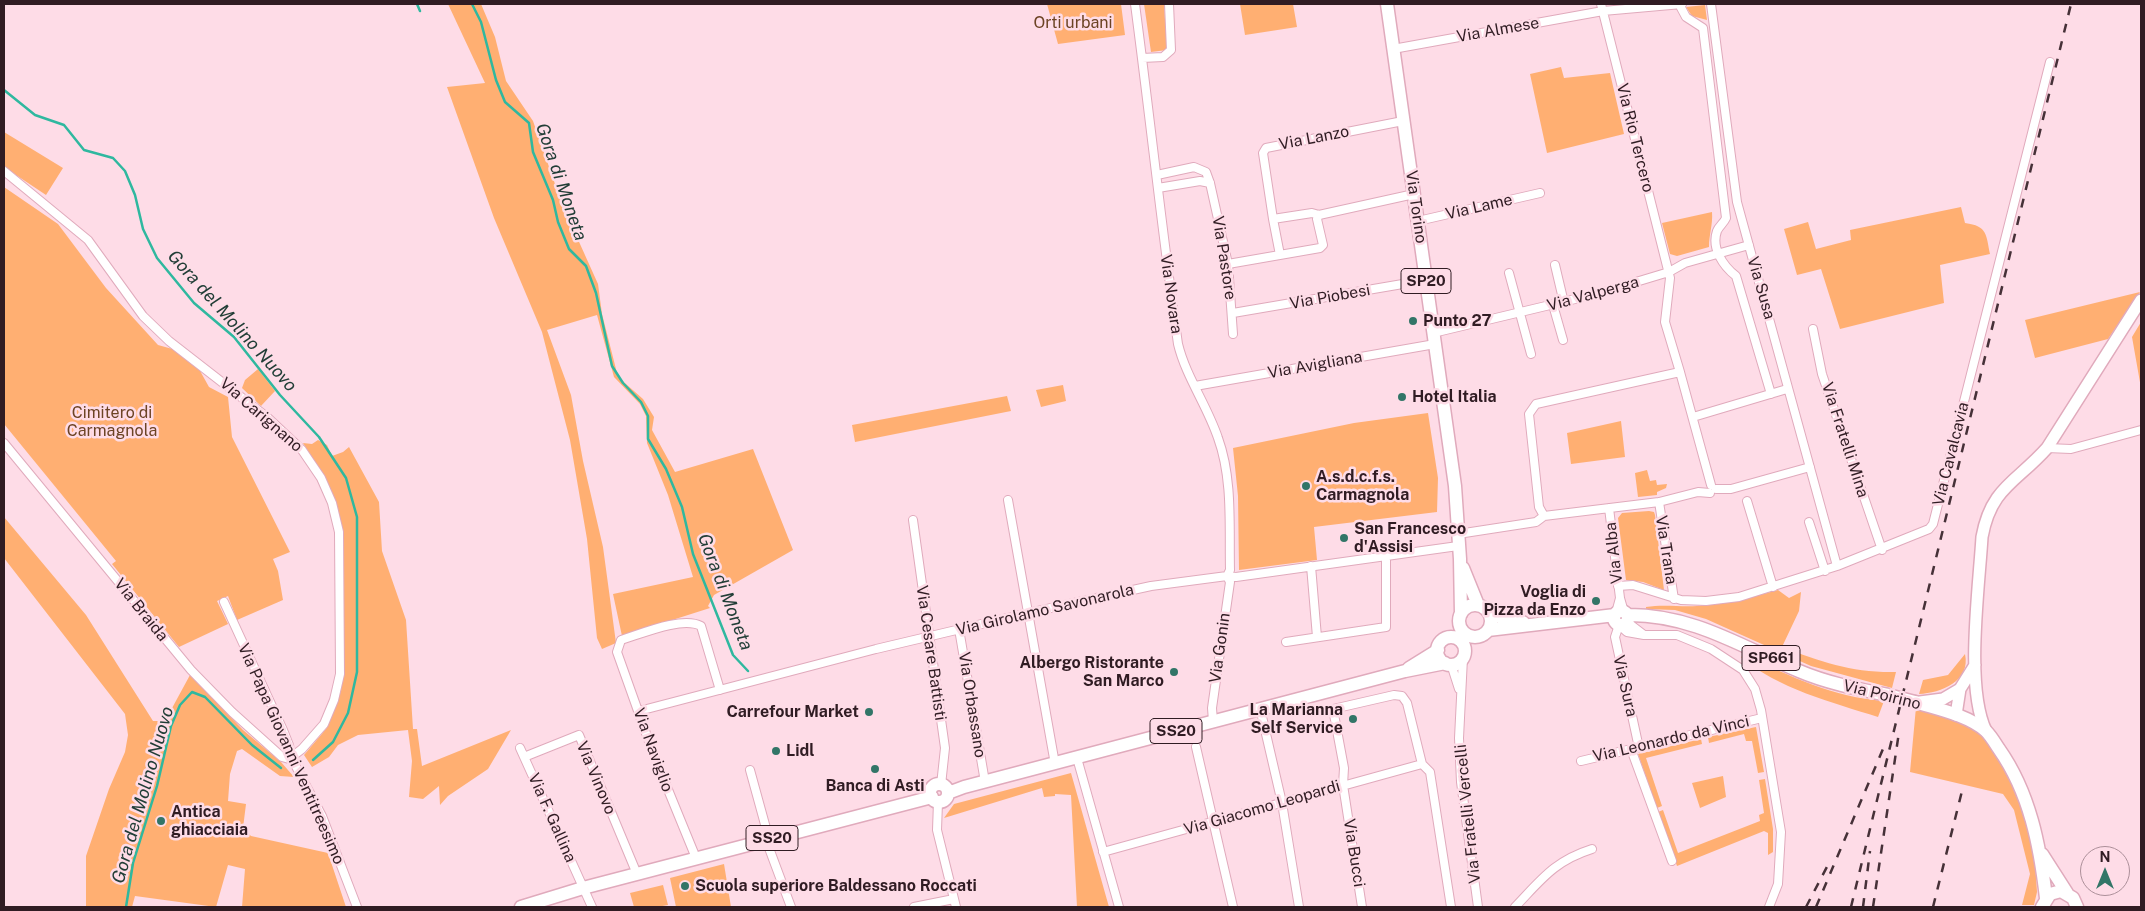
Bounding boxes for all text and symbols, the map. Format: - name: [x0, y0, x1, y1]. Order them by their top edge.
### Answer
- park label: Orti urbani: [1034, 13, 1112, 33]
- street label: Via Almese: [1455, 13, 1541, 47]
- street label: Via Rio Tercero: [1612, 82, 1658, 194]
- water label: Gora di Moneta: [531, 120, 591, 244]
- street label: Via Lanzo: [1277, 122, 1351, 154]
- street label: Via Torino: [1401, 169, 1431, 245]
- street label: Via Lame: [1444, 190, 1514, 224]
- street label: Via Pastore: [1208, 215, 1240, 301]
- water label: Gora del Molino Nuovo: [163, 246, 301, 396]
- street label: Via Novara: [1156, 253, 1186, 335]
- street label: Via Susa: [1743, 254, 1779, 322]
- road number: SP20: [1401, 268, 1451, 294]
- street label: Via Valperga: [1545, 273, 1641, 315]
- street label: Via Piobesi: [1288, 280, 1372, 314]
- place label: Punto 27: [1423, 311, 1492, 331]
- marker: Punto 27: [1407, 315, 1419, 327]
- street label: Via Avigliana: [1266, 347, 1364, 383]
- street label: Via Carignano: [216, 374, 306, 456]
- street label: Via Fratelli Mina: [1817, 380, 1873, 500]
- place label: Hotel Italia: [1412, 387, 1497, 407]
- marker: Hotel Italia: [1396, 391, 1408, 403]
- street label: Via Cavalcavia: [1929, 400, 1973, 508]
- park label: Cimitero di Carmagnola: [67, 403, 157, 441]
- place label: A.s.d.c.f.s. Carmagnola: [1316, 467, 1409, 505]
- marker: A.s.d.c.f.s. Carmagnola: [1300, 480, 1312, 492]
- street label: Via Trana: [1651, 514, 1681, 586]
- place label: San Francesco d'Assisi: [1354, 519, 1466, 557]
- street label: Via Alba: [1601, 521, 1627, 585]
- water label: Gora di Moneta: [693, 531, 757, 653]
- marker: San Francesco d'Assisi: [1338, 532, 1350, 544]
- street label: Via Braida: [110, 575, 172, 645]
- street label: Via Girolamo Savonarola: [954, 580, 1136, 640]
- place label: Voglia di Pizza da Enzo: [1483, 582, 1586, 620]
- street label: Via Cesare Battisti: [912, 584, 950, 722]
- marker: Voglia di Pizza da Enzo: [1590, 595, 1602, 607]
- street label: Via Gonin: [1206, 612, 1234, 684]
- street label: Via Papa Giovanni Ventitreesimo: [233, 641, 349, 867]
- road number: SP661: [1742, 646, 1800, 670]
- street label: Via Orbassano: [954, 651, 990, 759]
- place label: Albergo Ristorante San Marco: [1019, 653, 1164, 691]
- street label: Via Sura: [1609, 653, 1641, 719]
- marker: Albergo Ristorante San Marco: [1168, 666, 1180, 678]
- street label: Via Poirino: [1841, 676, 1923, 714]
- place label: La Marianna Self Service: [1250, 700, 1343, 738]
- place label: Carrefour Market: [727, 702, 859, 722]
- water label: Gora del Molino Nuovo: [107, 704, 179, 886]
- street label: Via Naviglio: [629, 705, 677, 795]
- marker: Carrefour Market: [863, 706, 875, 718]
- street label: Via Leonardo da Vinci: [1591, 712, 1751, 766]
- marker: La Marianna Self Service: [1347, 713, 1359, 725]
- road number: SS20: [1150, 718, 1202, 744]
- street label: Via Vinovo: [572, 739, 620, 817]
- place label: Lidl: [786, 741, 815, 761]
- street label: Via Fratelli Vercelli: [1451, 743, 1485, 885]
- marker: Lidl: [770, 745, 782, 757]
- marker: Banca di Asti: [869, 763, 881, 775]
- street label: Via F. Gallina: [524, 770, 580, 866]
- place label: Banca di Asti: [825, 776, 925, 796]
- street label: Via Giacomo Leopardi: [1182, 777, 1342, 839]
- place label: Antica ghiacciaia: [171, 802, 248, 840]
- marker: Antica ghiacciaia: [155, 815, 167, 827]
- street label: Via Bucci: [1339, 818, 1369, 888]
- road number: SS20: [746, 826, 798, 850]
- north arrow: [2080, 846, 2130, 896]
- text: N: [2100, 849, 2110, 865]
- place label: Scuola superiore Baldessano Roccati: [695, 876, 977, 896]
- marker: Scuola superiore Baldessano Roccati: [679, 880, 691, 892]

